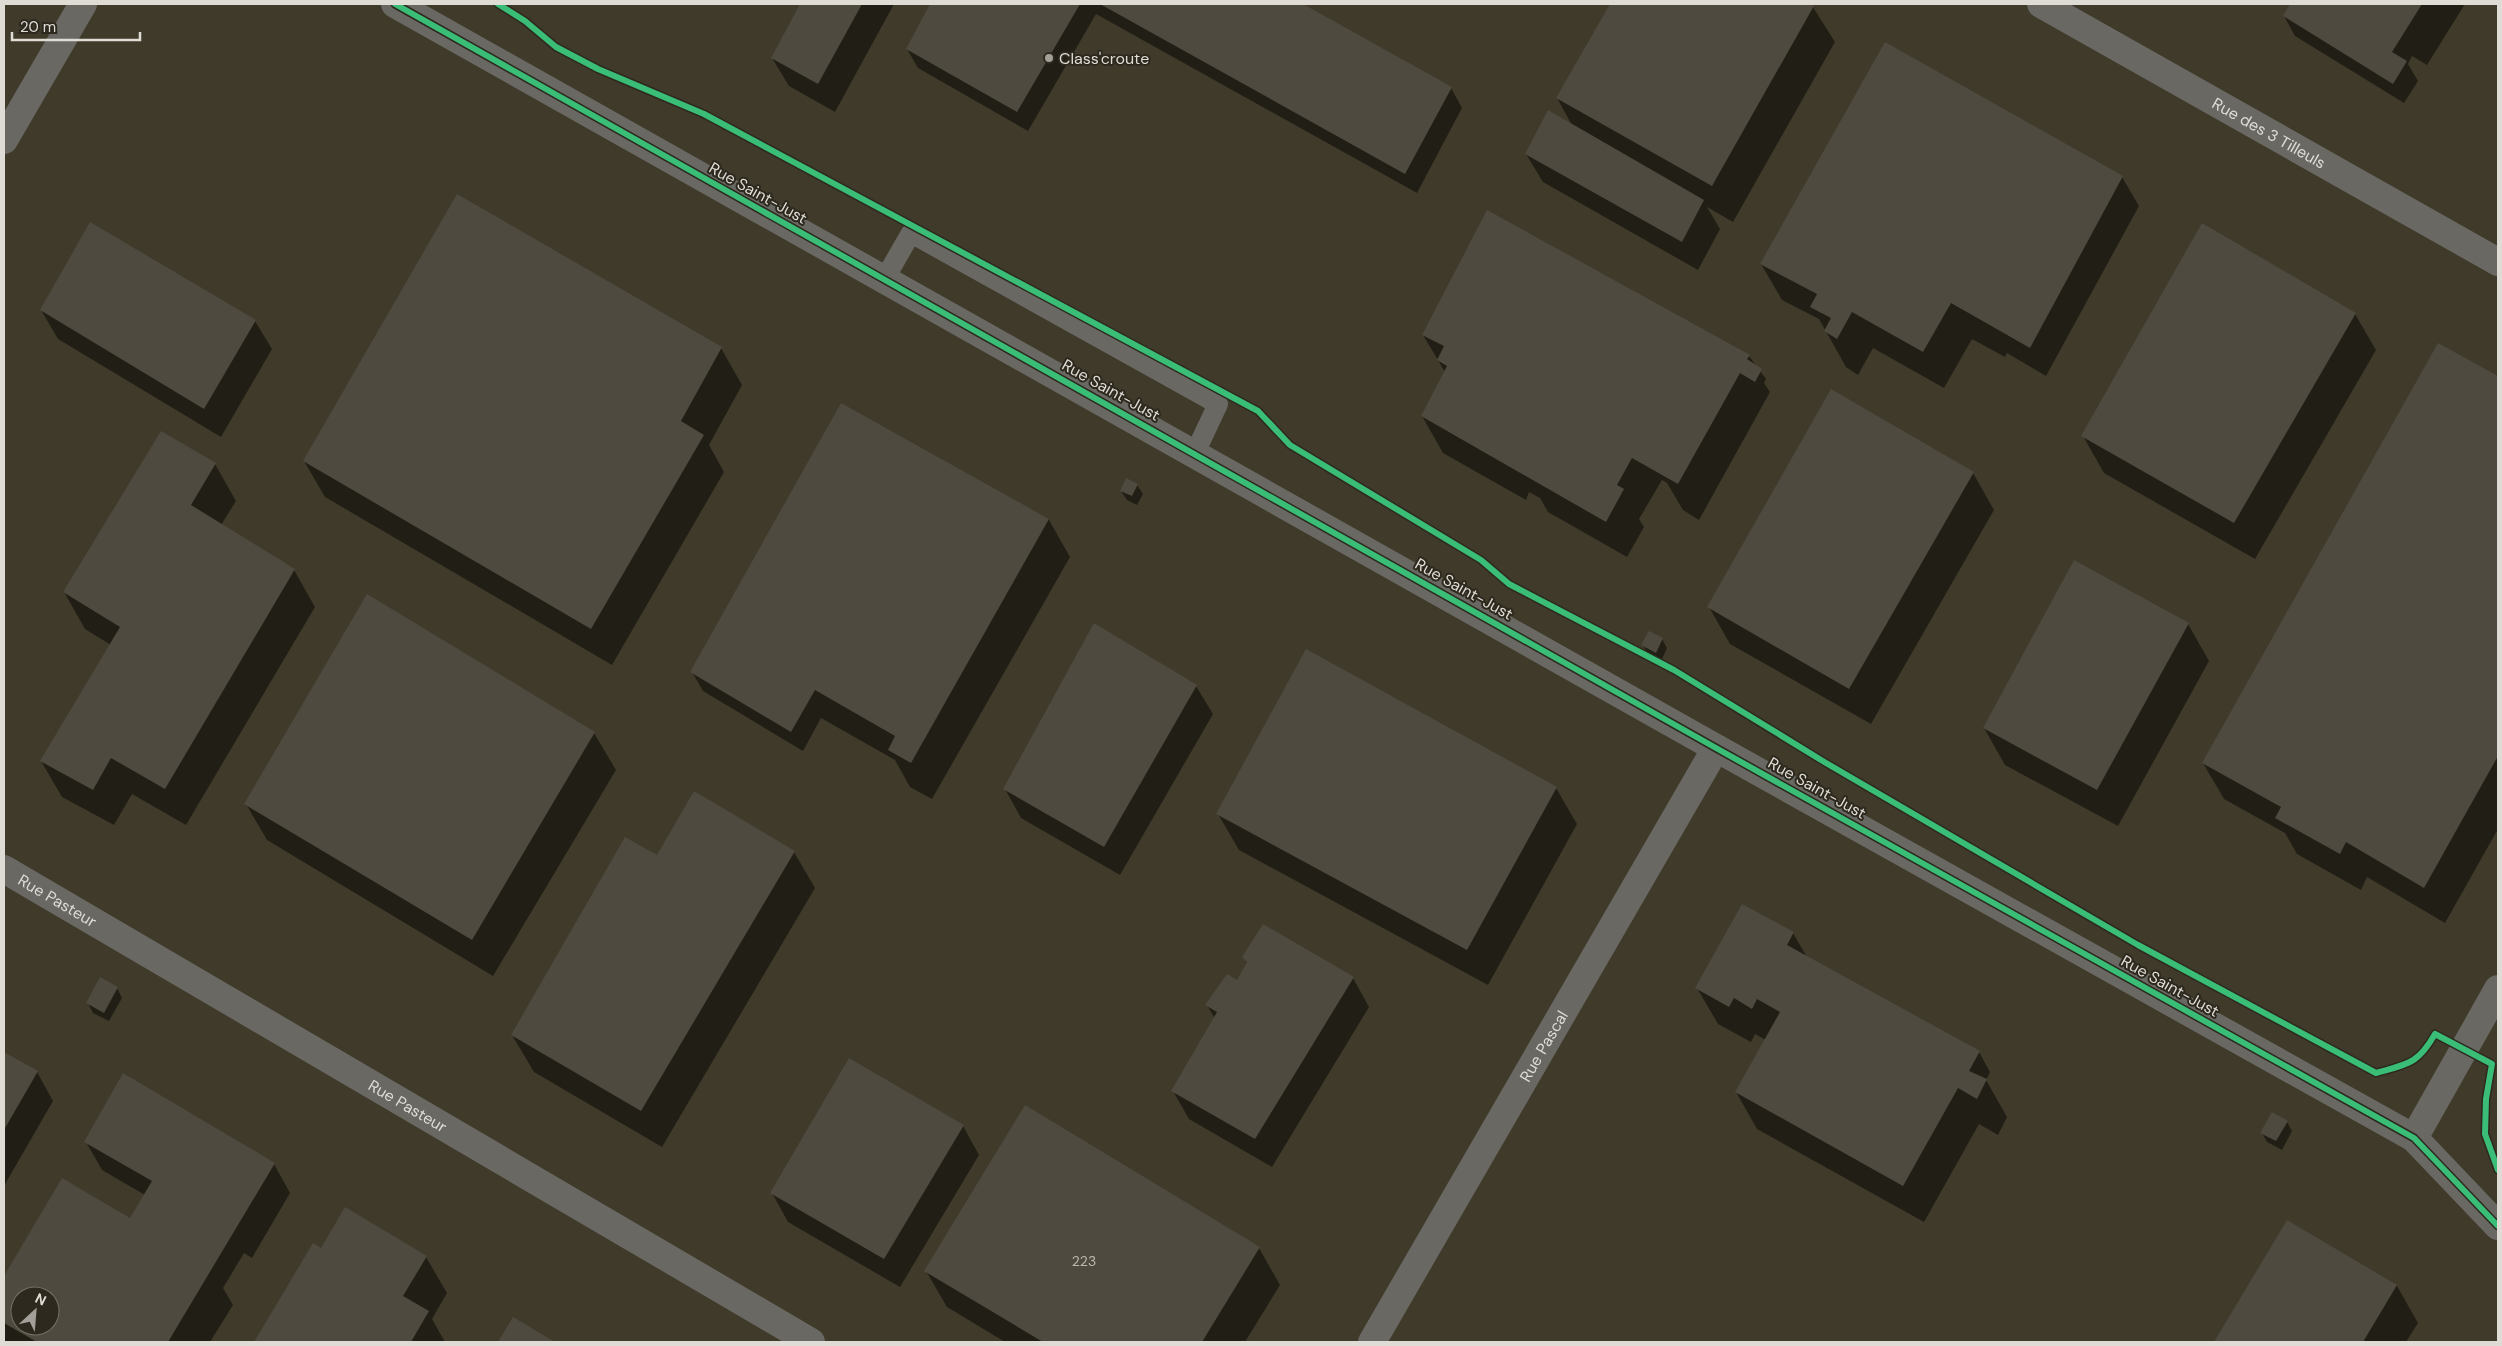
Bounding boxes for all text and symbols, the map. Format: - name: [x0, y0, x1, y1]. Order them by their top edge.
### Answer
- scale bar: [12, 10, 140, 42]
- text: 20 m: [20, 17, 56, 37]
- place label: Class'croute: [1059, 48, 1149, 69]
- marker: Class'croute: [1043, 52, 1055, 64]
- street label: Rue des 3 Tilleuls: [2209, 92, 2330, 173]
- street label: Rue Saint-Just: [705, 157, 811, 229]
- street label: Rue Saint-Just: [1058, 354, 1164, 426]
- street label: Rue Saint-Just: [1411, 553, 1517, 625]
- street label: Rue Saint-Just: [1764, 752, 1870, 824]
- street label: Rue Pasteur: [14, 869, 101, 932]
- street label: Rue Saint-Just: [2117, 950, 2223, 1022]
- street label: Rue Pascal: [1514, 1007, 1572, 1086]
- street label: Rue Pasteur: [365, 1074, 451, 1137]
- house number: 223: [1072, 1252, 1096, 1270]
- north arrow: [10, 1286, 60, 1336]
- text: N: [32, 1289, 49, 1310]

